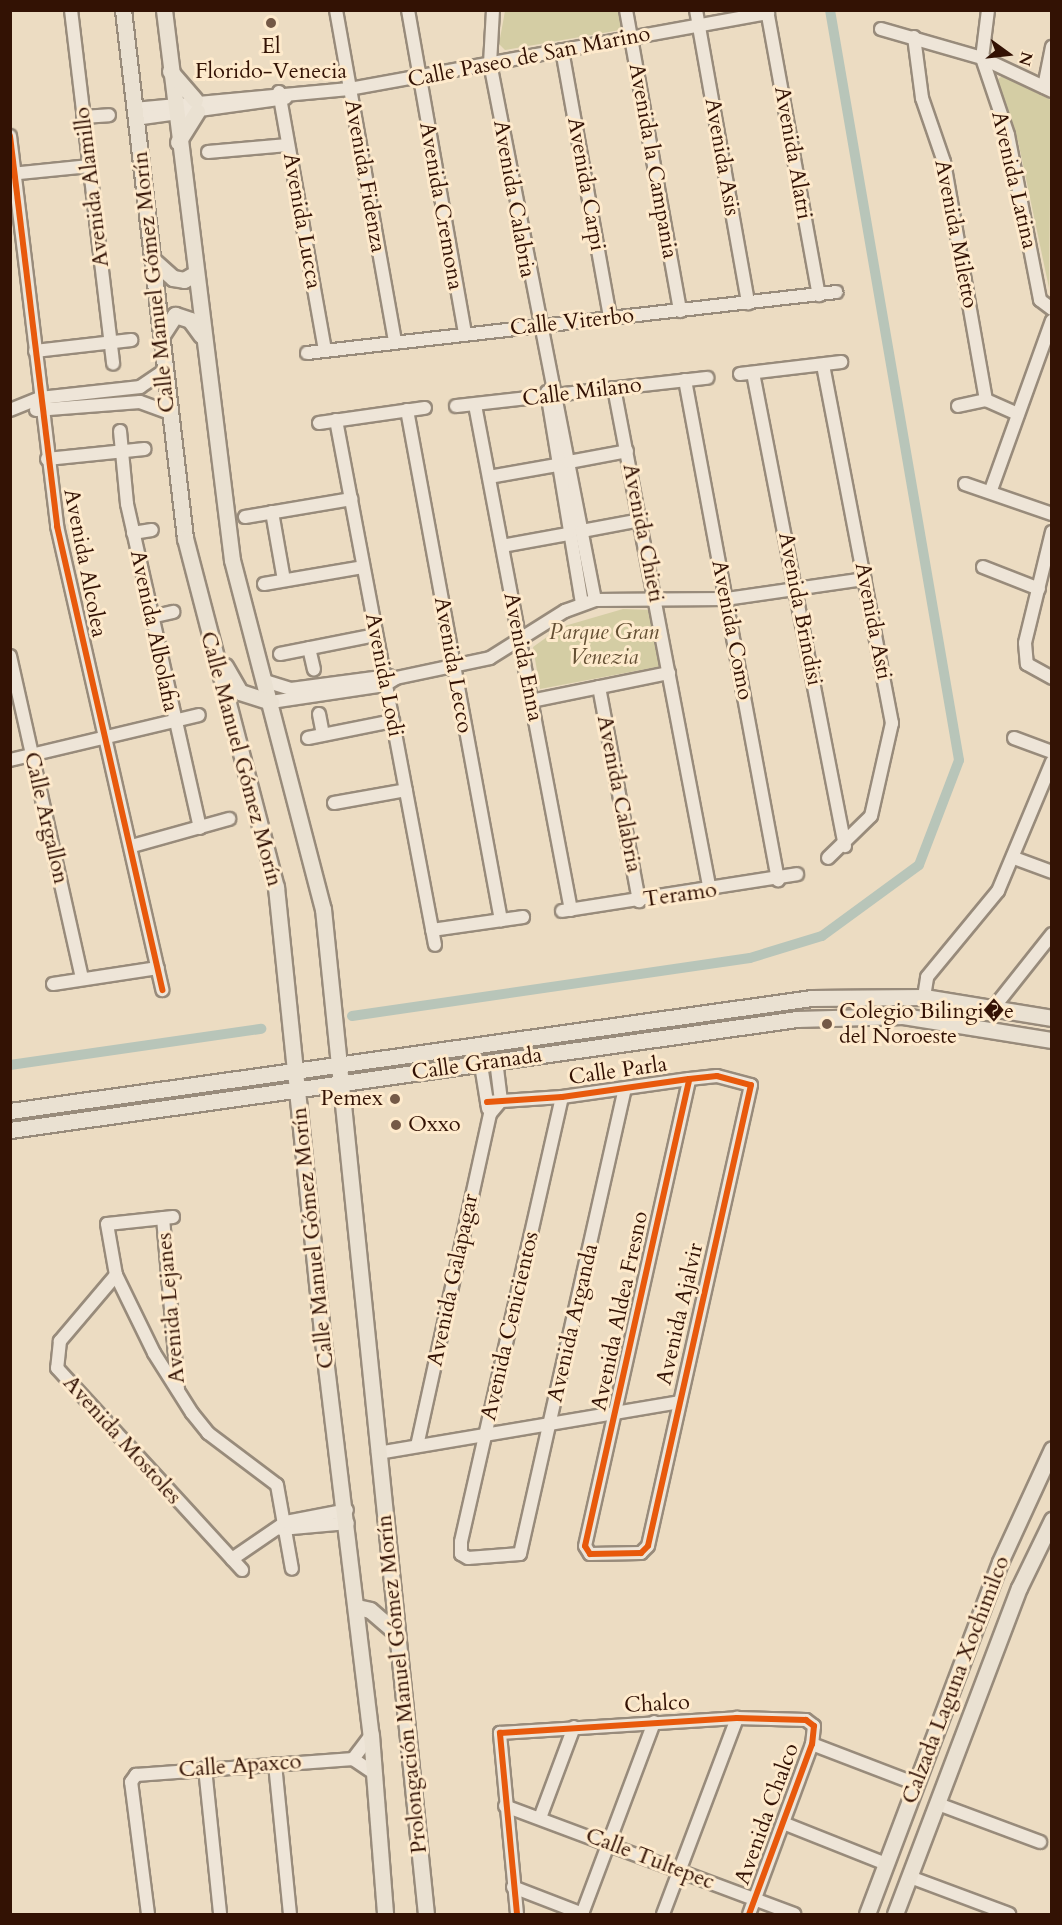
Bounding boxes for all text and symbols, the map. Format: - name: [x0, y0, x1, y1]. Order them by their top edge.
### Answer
- marker: El Florido-Venecia: [264, 16, 278, 30]
- street label: Calle Paseo de San Marino: [406, 21, 652, 93]
- north arrow: [978, 24, 1038, 84]
- place label: El Florido-Venecia: [195, 33, 347, 84]
- text: N: [1013, 49, 1038, 68]
- street label: Avenida la Campania: [623, 61, 683, 261]
- street label: Avenida Alatri: [768, 84, 818, 222]
- street label: Avenida Asis: [699, 96, 745, 218]
- street label: Avenida Fidenza: [339, 97, 391, 255]
- street label: Avenida Alamillo: [69, 105, 115, 269]
- street label: Avenida Latina: [985, 109, 1043, 251]
- street label: Avenida Carpi: [561, 115, 611, 253]
- street label: Avenida Calabria: [487, 118, 541, 280]
- street label: Avenida Cremona: [413, 120, 469, 292]
- street label: Calle Manuel Gómez Morín: [127, 150, 181, 414]
- street label: Avenida Lucca: [277, 151, 327, 291]
- street label: Avenida Miletto: [929, 157, 983, 311]
- street label: Calle Viterbo: [509, 302, 635, 342]
- street label: Calle Milano: [521, 372, 643, 412]
- street label: Avenida Chieti: [617, 461, 669, 605]
- street label: Avenida Alcolea: [58, 486, 112, 640]
- street label: Avenida Brindisi: [772, 530, 828, 688]
- street label: Avenida Albolafia: [124, 548, 184, 714]
- street label: Avenida Como: [706, 558, 758, 702]
- street label: Avenida Asti: [849, 560, 897, 682]
- street label: Avenida Enna: [498, 590, 548, 724]
- street label: Avenida Lecco: [428, 595, 478, 735]
- street label: Avenida Lodi: [359, 611, 409, 739]
- park label: Parque Gran Venezia: [549, 619, 659, 670]
- street label: Calle Manuel Gómez Morín: [194, 629, 288, 889]
- street label: Avenida Calabria: [591, 713, 647, 875]
- street label: Calle Argallon: [18, 749, 74, 887]
- street label: Teramo: [641, 877, 719, 913]
- place label: Colegio Bilingi�e del Noroeste: [839, 998, 1014, 1050]
- marker: Colegio Bilingi�e del Noroeste: [820, 1017, 834, 1031]
- street label: Calle Granada: [410, 1042, 544, 1086]
- street label: Calle Parla: [567, 1051, 669, 1091]
- place label: Pemex: [320, 1086, 383, 1112]
- marker: Pemex: [388, 1092, 402, 1106]
- street label: Calle Manuel Gómez Morín: [286, 1106, 340, 1370]
- place label: Oxxo: [408, 1112, 461, 1138]
- marker: Oxxo: [389, 1118, 403, 1132]
- street label: Avenida Galapagar: [422, 1191, 484, 1369]
- street label: Avenida Aldea Fresno: [586, 1209, 654, 1413]
- street label: Avenida Cenicientos: [475, 1229, 545, 1423]
- street label: Avenida Lejanes: [151, 1231, 191, 1385]
- street label: Avenida Ajalvir: [651, 1240, 709, 1388]
- street label: Avenida Arganda: [542, 1241, 604, 1405]
- street label: Avenida Mostoles: [57, 1370, 187, 1510]
- street label: Prolongación Manuel Gómez Morín: [371, 1513, 433, 1855]
- street label: Calzada Laguna Xochimilco: [896, 1552, 1016, 1808]
- street label: Chalco: [623, 1689, 691, 1719]
- street label: Avenida Chalco: [729, 1740, 805, 1888]
- street label: Calle Apaxco: [178, 1749, 302, 1783]
- street label: Calle Tultepec: [582, 1822, 718, 1896]

